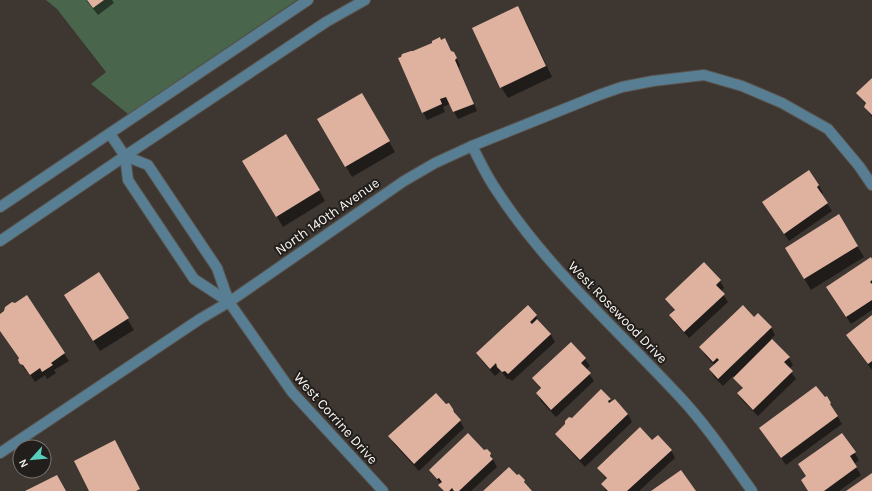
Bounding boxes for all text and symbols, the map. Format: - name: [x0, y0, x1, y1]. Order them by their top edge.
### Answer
- street label: North 140th Avenue: [272, 174, 383, 259]
- street label: West Rosewood Drive: [564, 258, 671, 367]
- street label: West Corrine Drive: [290, 369, 381, 468]
- north arrow: [12, 439, 52, 479]
- text: N: [16, 457, 31, 470]

